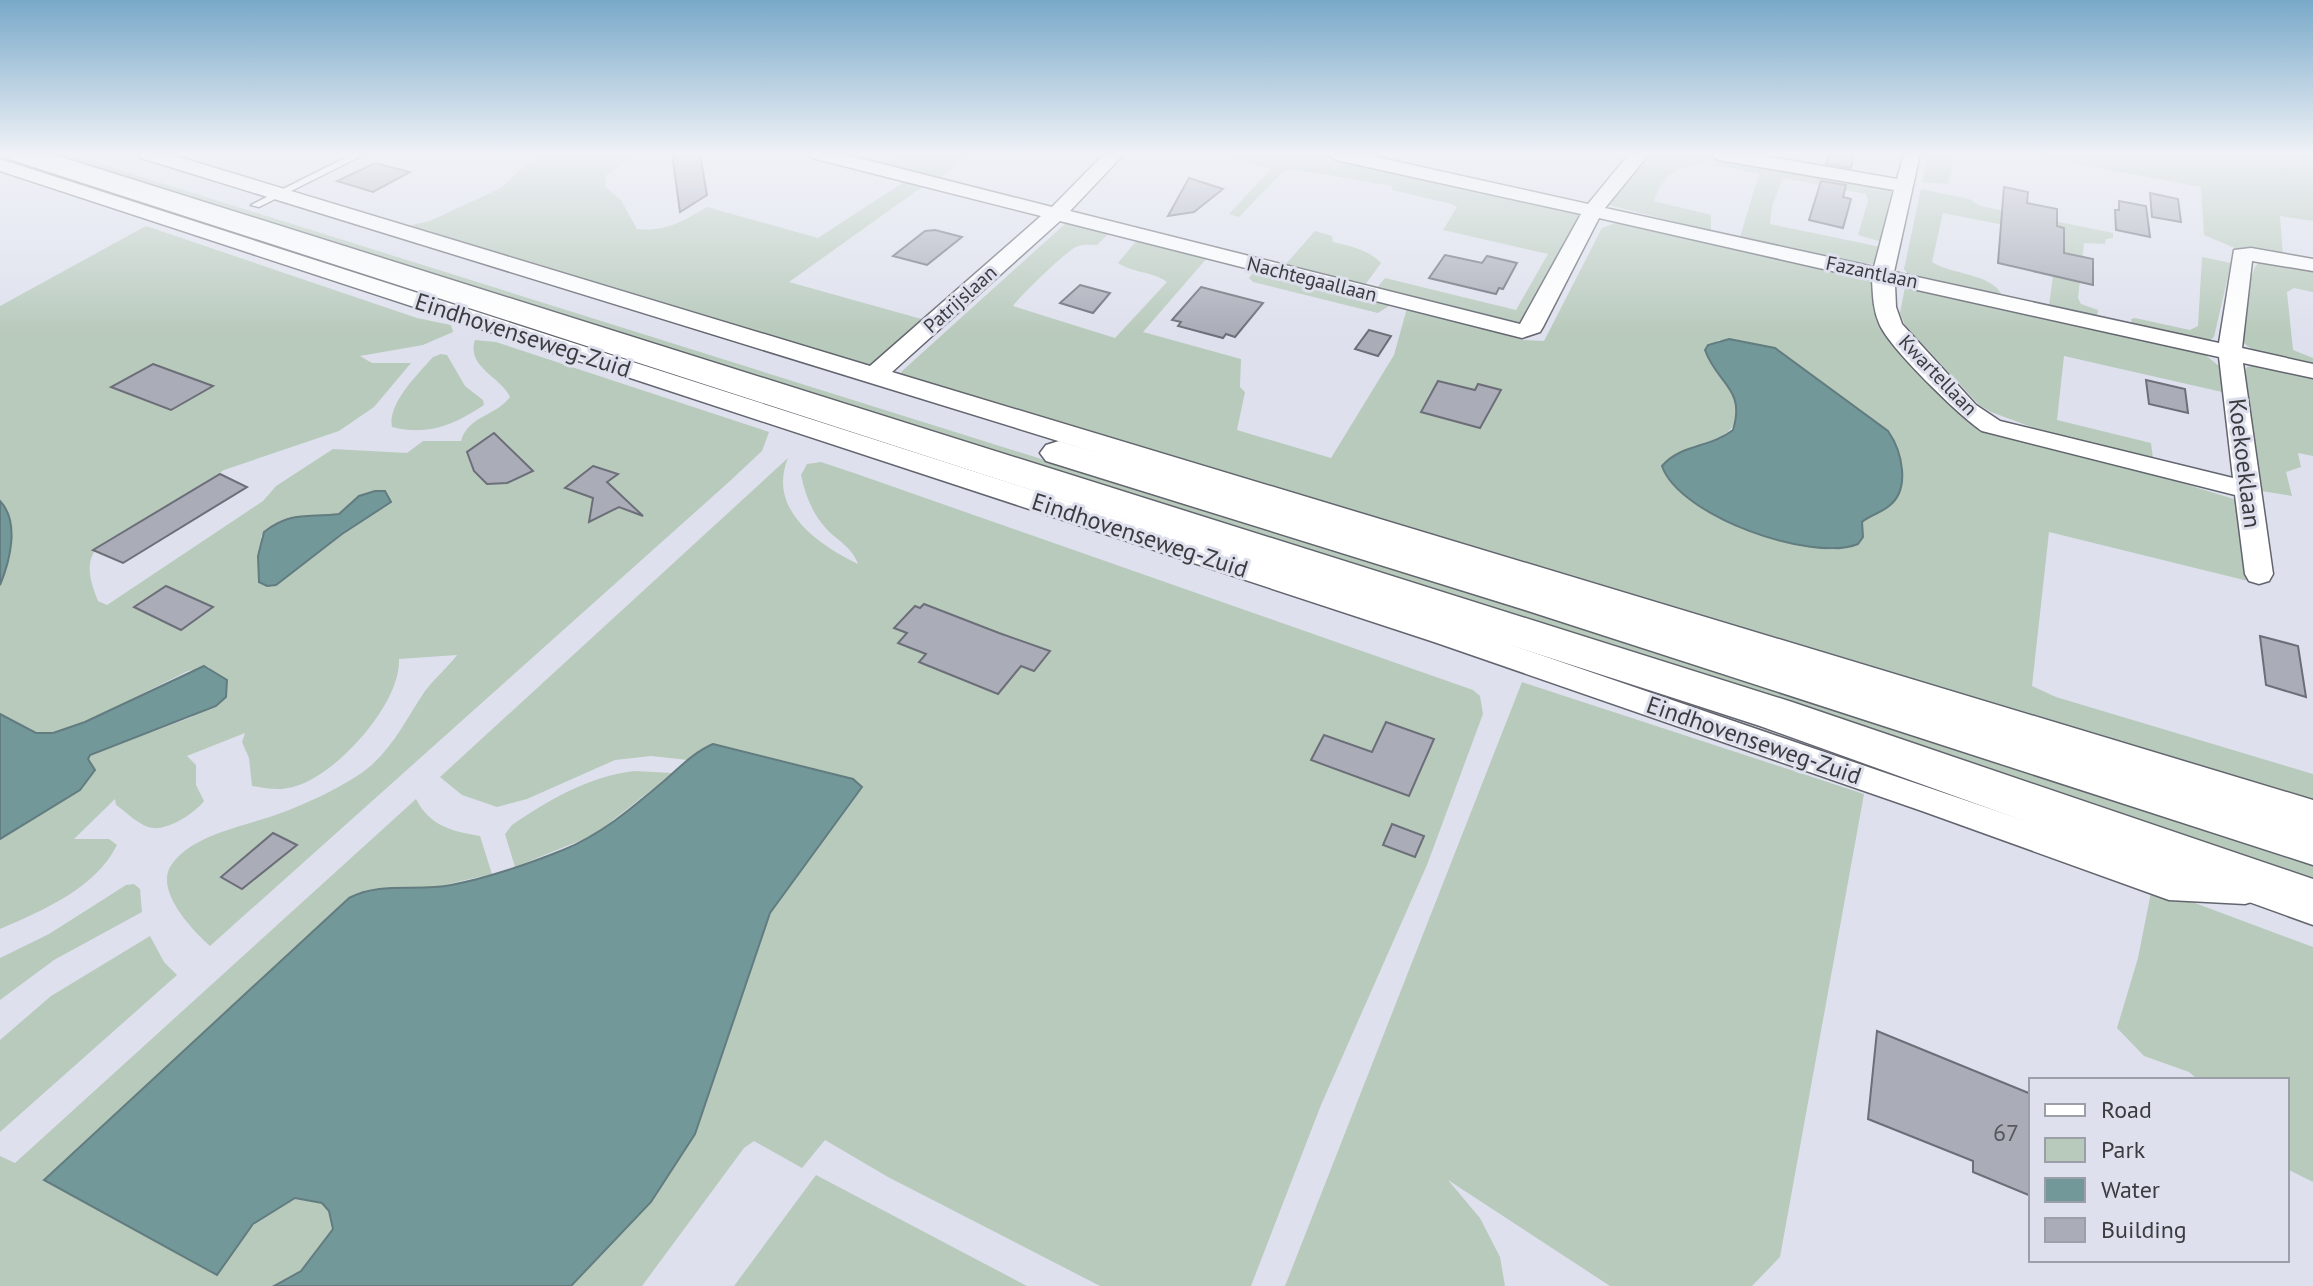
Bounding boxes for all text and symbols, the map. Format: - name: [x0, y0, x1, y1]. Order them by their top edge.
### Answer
- street label: Nachtegaallaan: [1244, 250, 1380, 308]
- street label: Fazantlaan: [1824, 250, 1920, 294]
- street label: Patrijslaan: [918, 259, 1002, 339]
- street label: Eindhovenseweg-Zuid: [411, 285, 635, 385]
- street label: Kwartellaan: [1893, 329, 1983, 421]
- street label: Koekoeklaan: [2222, 396, 2268, 530]
- street label: Eindhovenseweg-Zuid: [1028, 485, 1252, 585]
- street label: Eindhovenseweg-Zuid: [1643, 689, 1865, 791]
- legend: [2029, 1078, 2289, 1262]
- text: Road: [2101, 1094, 2152, 1125]
- house number: 67: [1993, 1117, 2019, 1148]
- text: Park: [2101, 1134, 2146, 1165]
- text: Water: [2101, 1174, 2160, 1205]
- text: Building: [2101, 1214, 2187, 1245]

